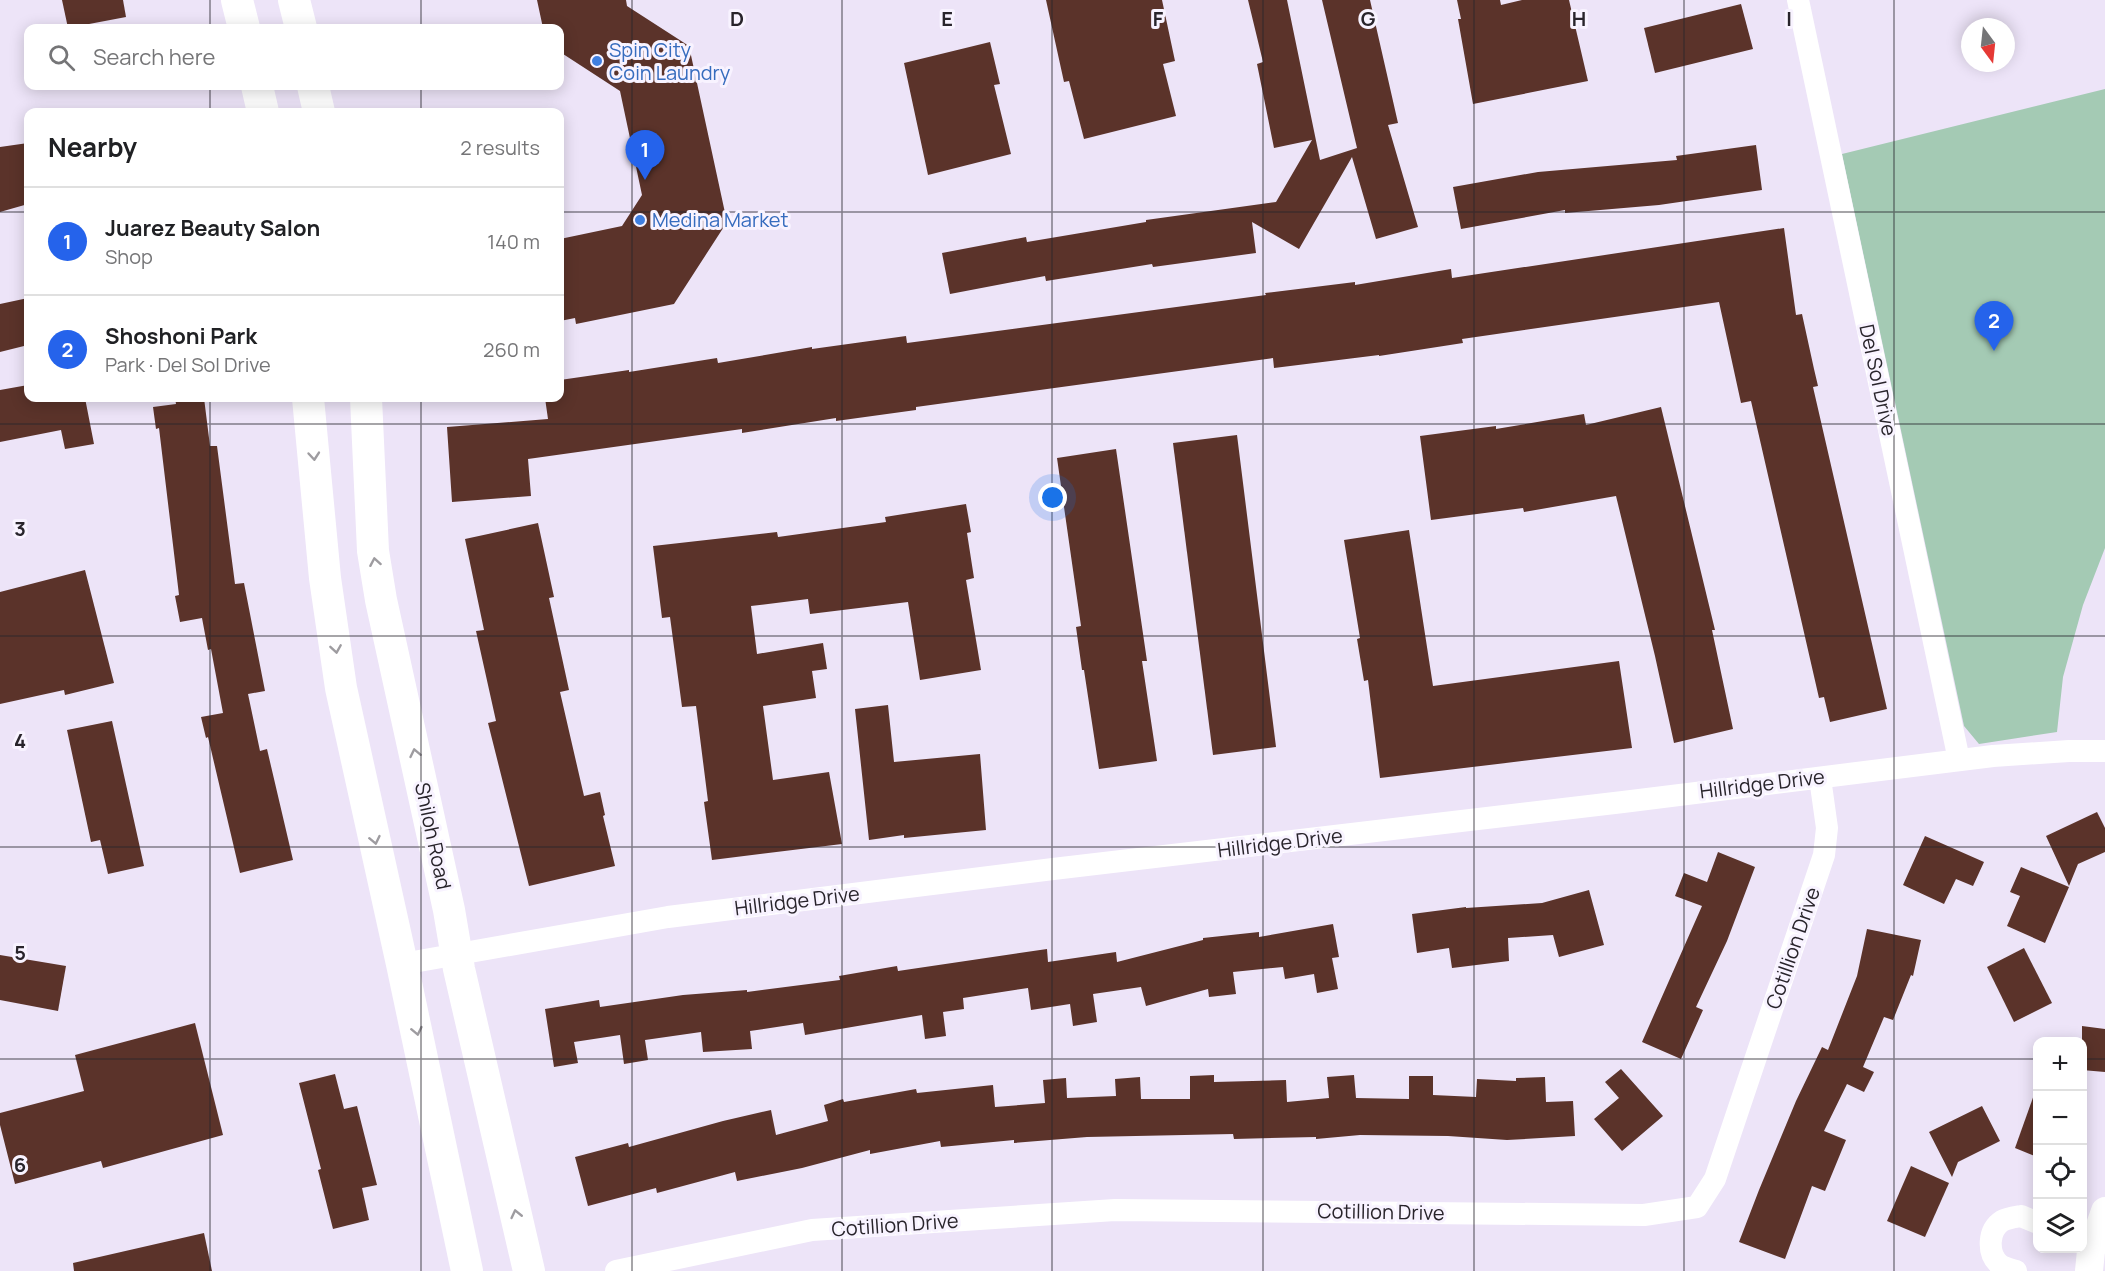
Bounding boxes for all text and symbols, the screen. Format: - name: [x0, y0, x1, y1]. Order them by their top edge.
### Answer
- text: D: [730, 5, 744, 32]
- text: E: [941, 5, 953, 32]
- text: F: [1153, 5, 1164, 32]
- text: G: [1361, 5, 1376, 32]
- text: H: [1572, 5, 1586, 32]
- text: I: [1786, 5, 1792, 32]
- north arrow: [1961, 18, 2015, 72]
- search box: [24, 24, 564, 90]
- place label: Spin City Coin Laundry: [609, 36, 731, 86]
- icon: search: [45, 41, 78, 74]
- text: Search here: [93, 42, 215, 72]
- marker: Spin City Coin Laundry: [590, 54, 604, 68]
- text: Nearby: [48, 129, 137, 165]
- pin: 1: [626, 130, 664, 180]
- text: 2 results: [460, 134, 540, 161]
- place label: Medina Market: [652, 206, 789, 233]
- text: Juarez Beauty Salon: [105, 213, 320, 243]
- marker: Medina Market: [633, 213, 647, 227]
- text: 1: [63, 228, 72, 255]
- text: 140 m: [487, 228, 540, 255]
- text: Shop: [105, 243, 153, 270]
- pin: 2: [1974, 302, 2014, 351]
- text: Shoshoni Park: [105, 321, 257, 351]
- street label: Del Sol Drive: [1853, 322, 1903, 438]
- text: 2: [62, 336, 73, 363]
- text: 260 m: [483, 336, 540, 363]
- text: Park · Del Sol Drive: [105, 351, 271, 378]
- one-way arrow: [307, 451, 320, 460]
- your location: [1038, 483, 1067, 512]
- text: 3: [14, 515, 26, 542]
- one-way arrow: [369, 557, 381, 567]
- one-way arrow: [329, 645, 341, 654]
- text: 4: [14, 727, 26, 754]
- one-way arrow: [409, 748, 422, 758]
- street label: Hillridge Drive: [1698, 762, 1826, 805]
- street label: Shiloh Road: [409, 780, 458, 892]
- street label: Hillridge Drive: [1216, 821, 1344, 864]
- one-way arrow: [368, 835, 381, 845]
- street label: Hillridge Drive: [733, 879, 861, 922]
- street label: Cotillion Drive: [1759, 883, 1826, 1012]
- text: 5: [14, 939, 26, 966]
- one-way arrow: [409, 1026, 422, 1036]
- map controls: [2033, 1037, 2087, 1253]
- button: +: [2033, 1037, 2087, 1091]
- button: −: [2033, 1091, 2087, 1145]
- button: locate: [2033, 1145, 2087, 1199]
- text: 6: [14, 1151, 26, 1178]
- street label: Cotillion Drive: [1317, 1197, 1445, 1226]
- button: layers: [2033, 1199, 2087, 1253]
- street label: Cotillion Drive: [831, 1207, 959, 1242]
- one-way arrow: [511, 1209, 524, 1219]

